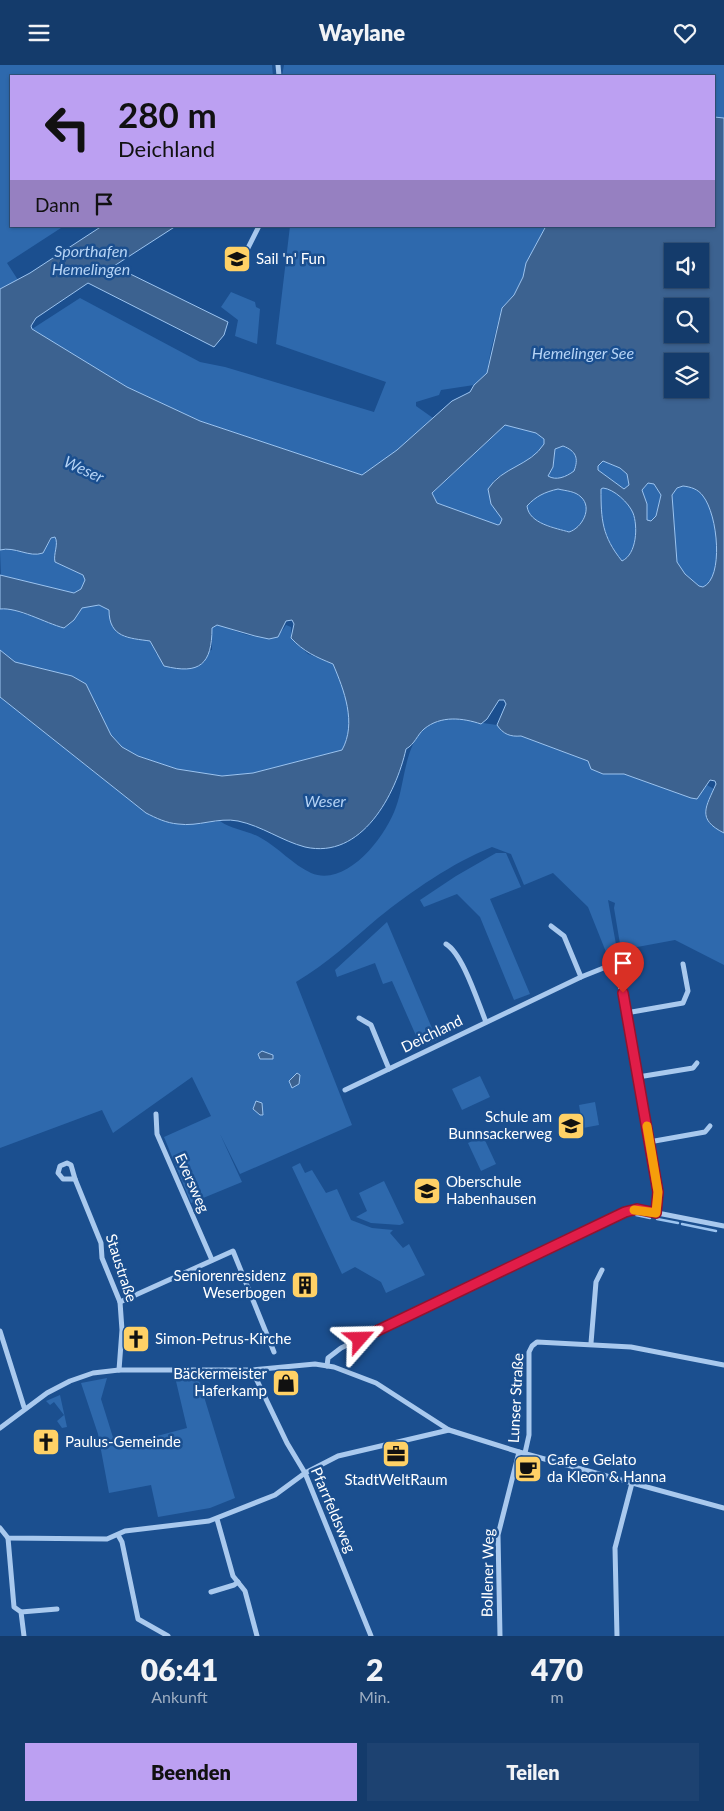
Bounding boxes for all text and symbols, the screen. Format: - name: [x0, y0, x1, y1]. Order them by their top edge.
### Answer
- icon: menu: [25, 19, 53, 47]
- text: Waylane: [319, 19, 405, 46]
- icon: heart: [671, 19, 699, 47]
- text: 280 m: [118, 93, 217, 135]
- icon: left: [35, 95, 100, 160]
- text: Deichland: [118, 135, 215, 162]
- icon: arrive: [90, 190, 118, 218]
- text: Dann: [35, 193, 80, 216]
- water label: Sporthafen Hemelingen: [52, 241, 130, 278]
- map controls: [664, 243, 709, 398]
- button: sound: [664, 243, 709, 288]
- school or university icon: Sail 'n' Fun: [222, 244, 252, 274]
- place label: Sail 'n' Fun: [256, 249, 325, 267]
- button: search: [664, 298, 709, 343]
- water label: Hemelinger See: [532, 343, 634, 362]
- button: layers: [664, 353, 709, 398]
- water label: Weser: [61, 451, 108, 486]
- water label: Weser: [304, 791, 346, 810]
- pin: [602, 942, 644, 993]
- icon: arrive: [609, 949, 637, 977]
- street label: Deichland: [398, 1011, 465, 1056]
- place label: Schule am Bunnsackerweg: [448, 1107, 552, 1142]
- school or university icon: Schule am Bunnsackerweg: [556, 1111, 586, 1141]
- street label: Eversweg: [172, 1150, 214, 1215]
- place label: Oberschule Habenhausen: [446, 1172, 536, 1207]
- school or university icon: Oberschule Habenhausen: [412, 1176, 442, 1206]
- street label: Staustraße: [103, 1231, 141, 1304]
- place label: Seniorenresidenz Weserbogen: [173, 1266, 286, 1301]
- building icon: Seniorenresidenz Weserbogen: [290, 1270, 320, 1300]
- position arrow: [333, 1312, 385, 1364]
- church icon: Simon-Petrus-Kirche: [121, 1324, 151, 1354]
- place label: Simon-Petrus-Kirche: [155, 1329, 291, 1347]
- street label: Lunser Straße: [504, 1352, 526, 1443]
- place label: Bäckermeister Haferkamp: [173, 1364, 268, 1399]
- shop icon: Bäckermeister Haferkamp: [271, 1368, 301, 1398]
- church icon: Paulus-Gemeinde: [31, 1427, 61, 1457]
- place label: Paulus-Gemeinde: [65, 1432, 181, 1450]
- office icon: StadtWeltRaum: [381, 1439, 411, 1469]
- place label: Cafe e Gelato da Kleon & Hanna: [547, 1450, 666, 1485]
- cafe icon: Cafe e Gelato da Kleon & Hanna: [513, 1454, 543, 1484]
- street label: Pfarrfeldsweg: [308, 1464, 360, 1555]
- place label: StadtWeltRaum: [344, 1470, 448, 1488]
- street label: Bollener Weg: [477, 1528, 497, 1617]
- text: 06:41: [141, 1651, 218, 1687]
- text: 2: [366, 1651, 383, 1687]
- text: 470: [531, 1651, 583, 1687]
- text: Ankunft: [151, 1687, 208, 1706]
- text: Min.: [359, 1687, 390, 1706]
- text: m: [551, 1687, 564, 1706]
- button: Beenden: [25, 1743, 357, 1801]
- button: Teilen: [367, 1743, 699, 1801]

